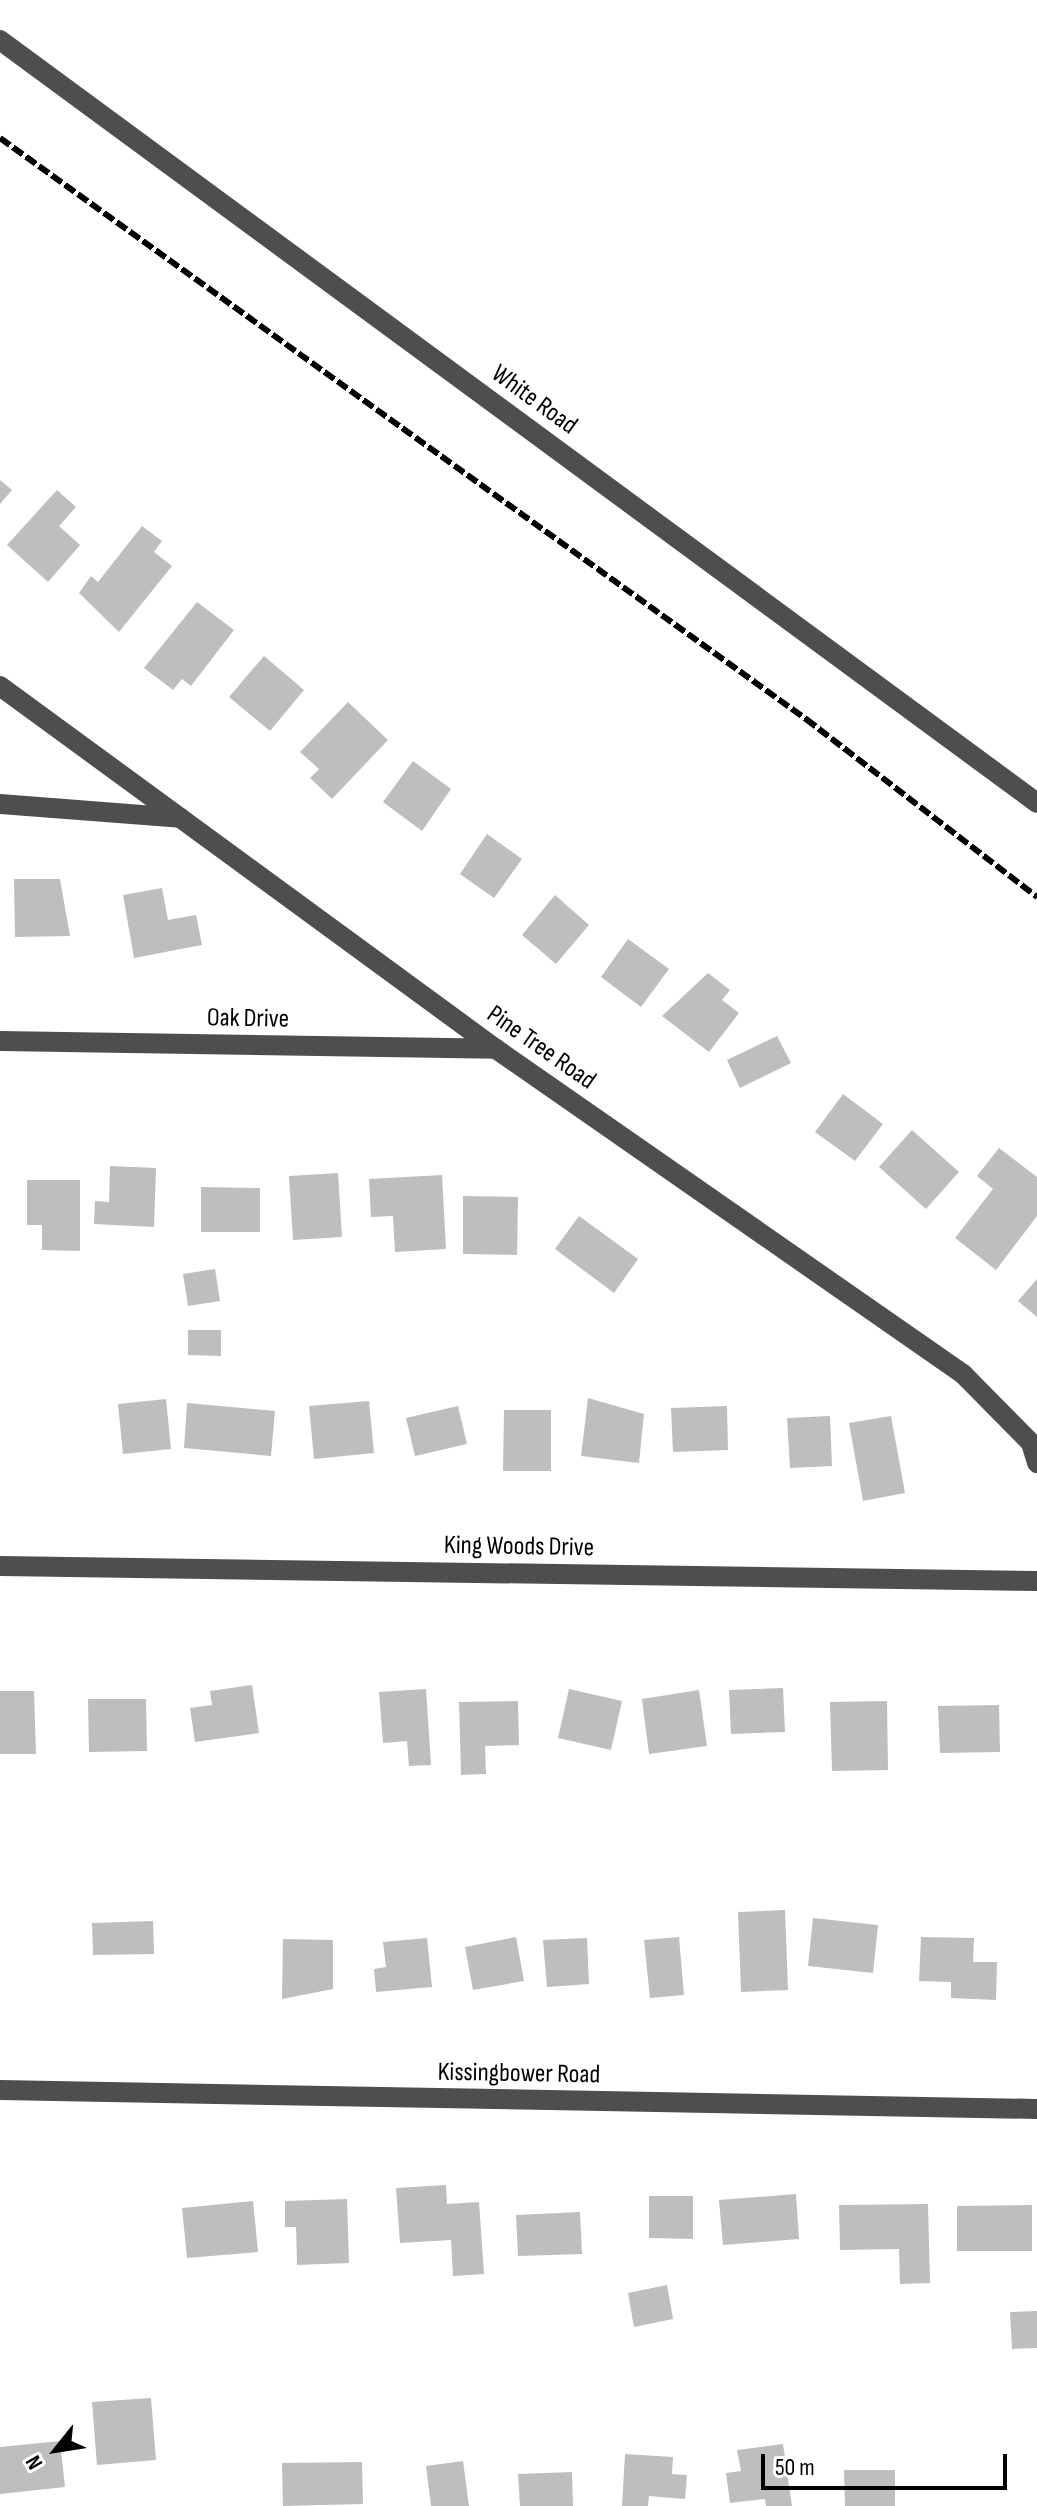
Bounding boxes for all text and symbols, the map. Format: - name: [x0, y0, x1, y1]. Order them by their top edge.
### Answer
- street label: White Road: [485, 358, 583, 442]
- street label: Pine Tree Road: [481, 999, 601, 1097]
- street label: Oak Drive: [207, 1003, 289, 1035]
- street label: King Woods Drive: [444, 1530, 594, 1564]
- street label: Kissingbower Road: [437, 2057, 601, 2091]
- north arrow: [16, 2410, 96, 2490]
- scale bar: [765, 2438, 1011, 2488]
- text: N: [20, 2450, 49, 2474]
- text: 50 m: [775, 2453, 815, 2482]

